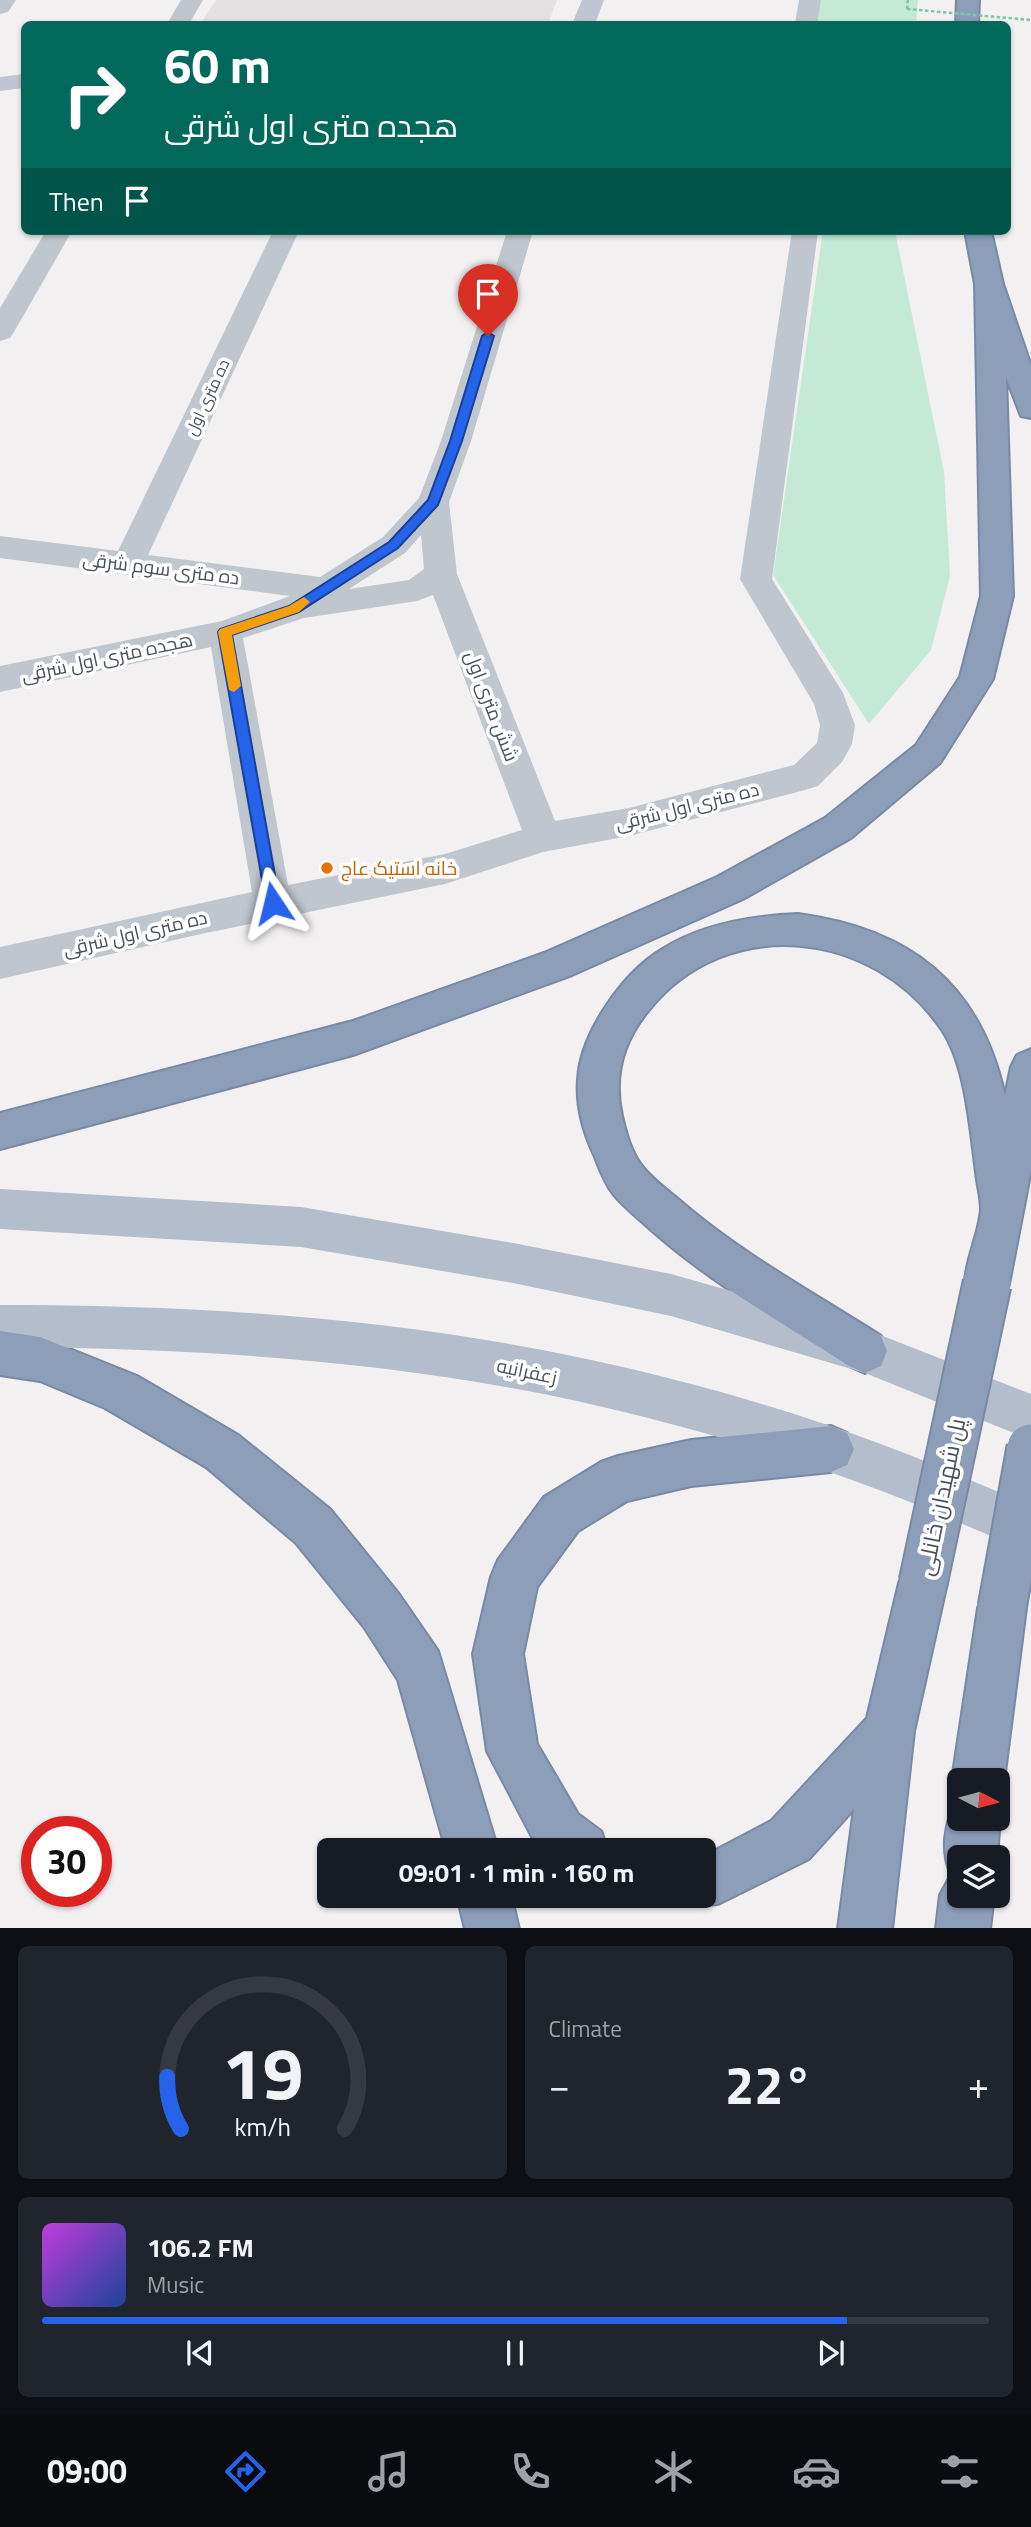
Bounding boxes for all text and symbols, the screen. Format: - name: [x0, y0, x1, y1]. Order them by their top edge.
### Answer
- text: 60 m: [164, 27, 271, 102]
- icon: right: [49, 49, 140, 140]
- text: هجده متری اول شرقی: [164, 101, 458, 149]
- text: Then: [49, 182, 104, 221]
- icon: arrive: [118, 182, 156, 220]
- pin: [458, 264, 518, 336]
- icon: arrive: [469, 275, 507, 313]
- street label: ده متری اول: [179, 355, 235, 439]
- street label: ده متری سوم شرقی: [81, 544, 241, 591]
- street label: هجده متری اول شرقی: [18, 624, 195, 689]
- street label: شش متری اول: [458, 646, 527, 765]
- street label: ده متری اول شرقی: [612, 774, 762, 837]
- place label: خانه استیک عاج: [341, 853, 457, 882]
- marker: خانه استیک عاج: [319, 860, 335, 876]
- position arrow: [236, 866, 310, 940]
- street label: ده متری اول شرقی: [60, 902, 210, 963]
- street label: زعفرانیه: [494, 1350, 560, 1391]
- street label: پل شهیدان خانلی: [907, 1415, 974, 1579]
- north arrow: [947, 1768, 1010, 1830]
- map controls: [947, 1768, 1010, 1908]
- speed limit sign: 30: [21, 1816, 112, 1907]
- button: layers: [947, 1845, 1010, 1908]
- text: 09:01 · 1 min · 160 m: [399, 1853, 634, 1892]
- text: Climate: [549, 2011, 622, 2046]
- text: 19: [221, 2017, 303, 2127]
- text: 22°: [725, 2045, 812, 2124]
- text: −: [549, 2056, 570, 2114]
- text: +: [968, 2056, 989, 2114]
- text: km/h: [234, 2107, 291, 2145]
- text: 106.2 FM: [147, 2228, 254, 2267]
- text: Music: [147, 2267, 204, 2302]
- icon: previous: [181, 2334, 219, 2372]
- icon: pause: [496, 2334, 534, 2372]
- icon: next: [812, 2334, 850, 2372]
- text: 09:00: [47, 2447, 127, 2495]
- icon: directions: [221, 2447, 270, 2496]
- icon: music: [364, 2447, 413, 2496]
- icon: phone: [506, 2447, 555, 2496]
- icon: climate: [649, 2447, 698, 2496]
- icon: car: [792, 2447, 841, 2496]
- icon: filters: [935, 2447, 984, 2496]

